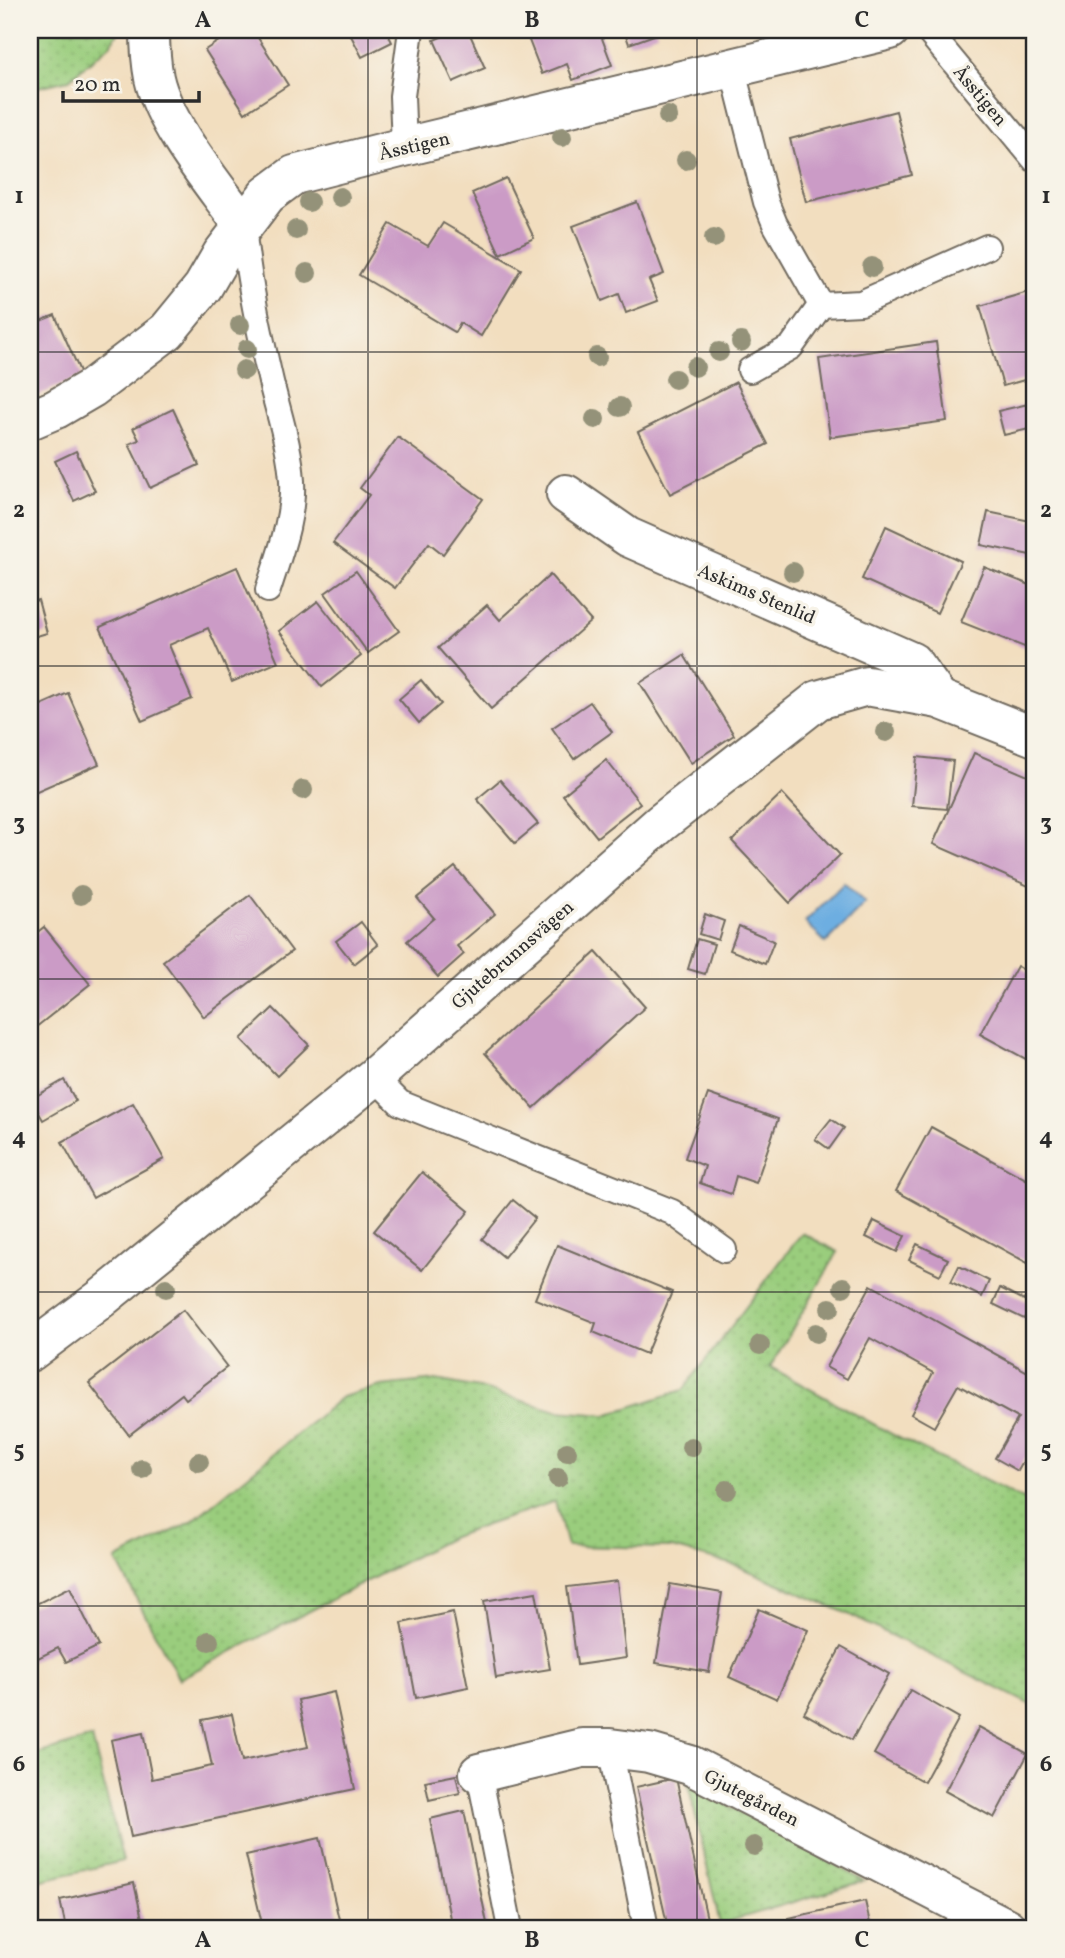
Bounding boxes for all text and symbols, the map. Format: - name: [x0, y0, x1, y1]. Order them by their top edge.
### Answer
- text: A: [195, 5, 211, 37]
- text: B: [524, 5, 540, 37]
- text: C: [855, 5, 869, 37]
- scale bar: [63, 60, 200, 104]
- street label: Åsstigen: [946, 60, 1013, 132]
- text: 20 m: [74, 71, 120, 100]
- street label: Åsstigen: [376, 126, 452, 168]
- text: 1: [14, 181, 24, 213]
- text: 1: [1041, 181, 1051, 213]
- text: 2: [13, 495, 25, 527]
- text: 2: [1040, 495, 1052, 527]
- street label: Askims Stenlid: [693, 558, 819, 631]
- text: 3: [13, 808, 25, 840]
- text: 3: [1040, 808, 1052, 840]
- street label: Gjutebrunnsvägen: [446, 895, 580, 1016]
- text: 4: [12, 1122, 26, 1154]
- text: 4: [1039, 1122, 1053, 1154]
- text: 5: [13, 1435, 25, 1467]
- text: 5: [1040, 1435, 1052, 1467]
- text: 6: [13, 1749, 25, 1781]
- text: 6: [1040, 1749, 1052, 1781]
- street label: Gjutegården: [699, 1764, 803, 1834]
- text: A: [195, 1925, 211, 1957]
- text: B: [524, 1925, 540, 1957]
- text: C: [855, 1925, 869, 1957]

